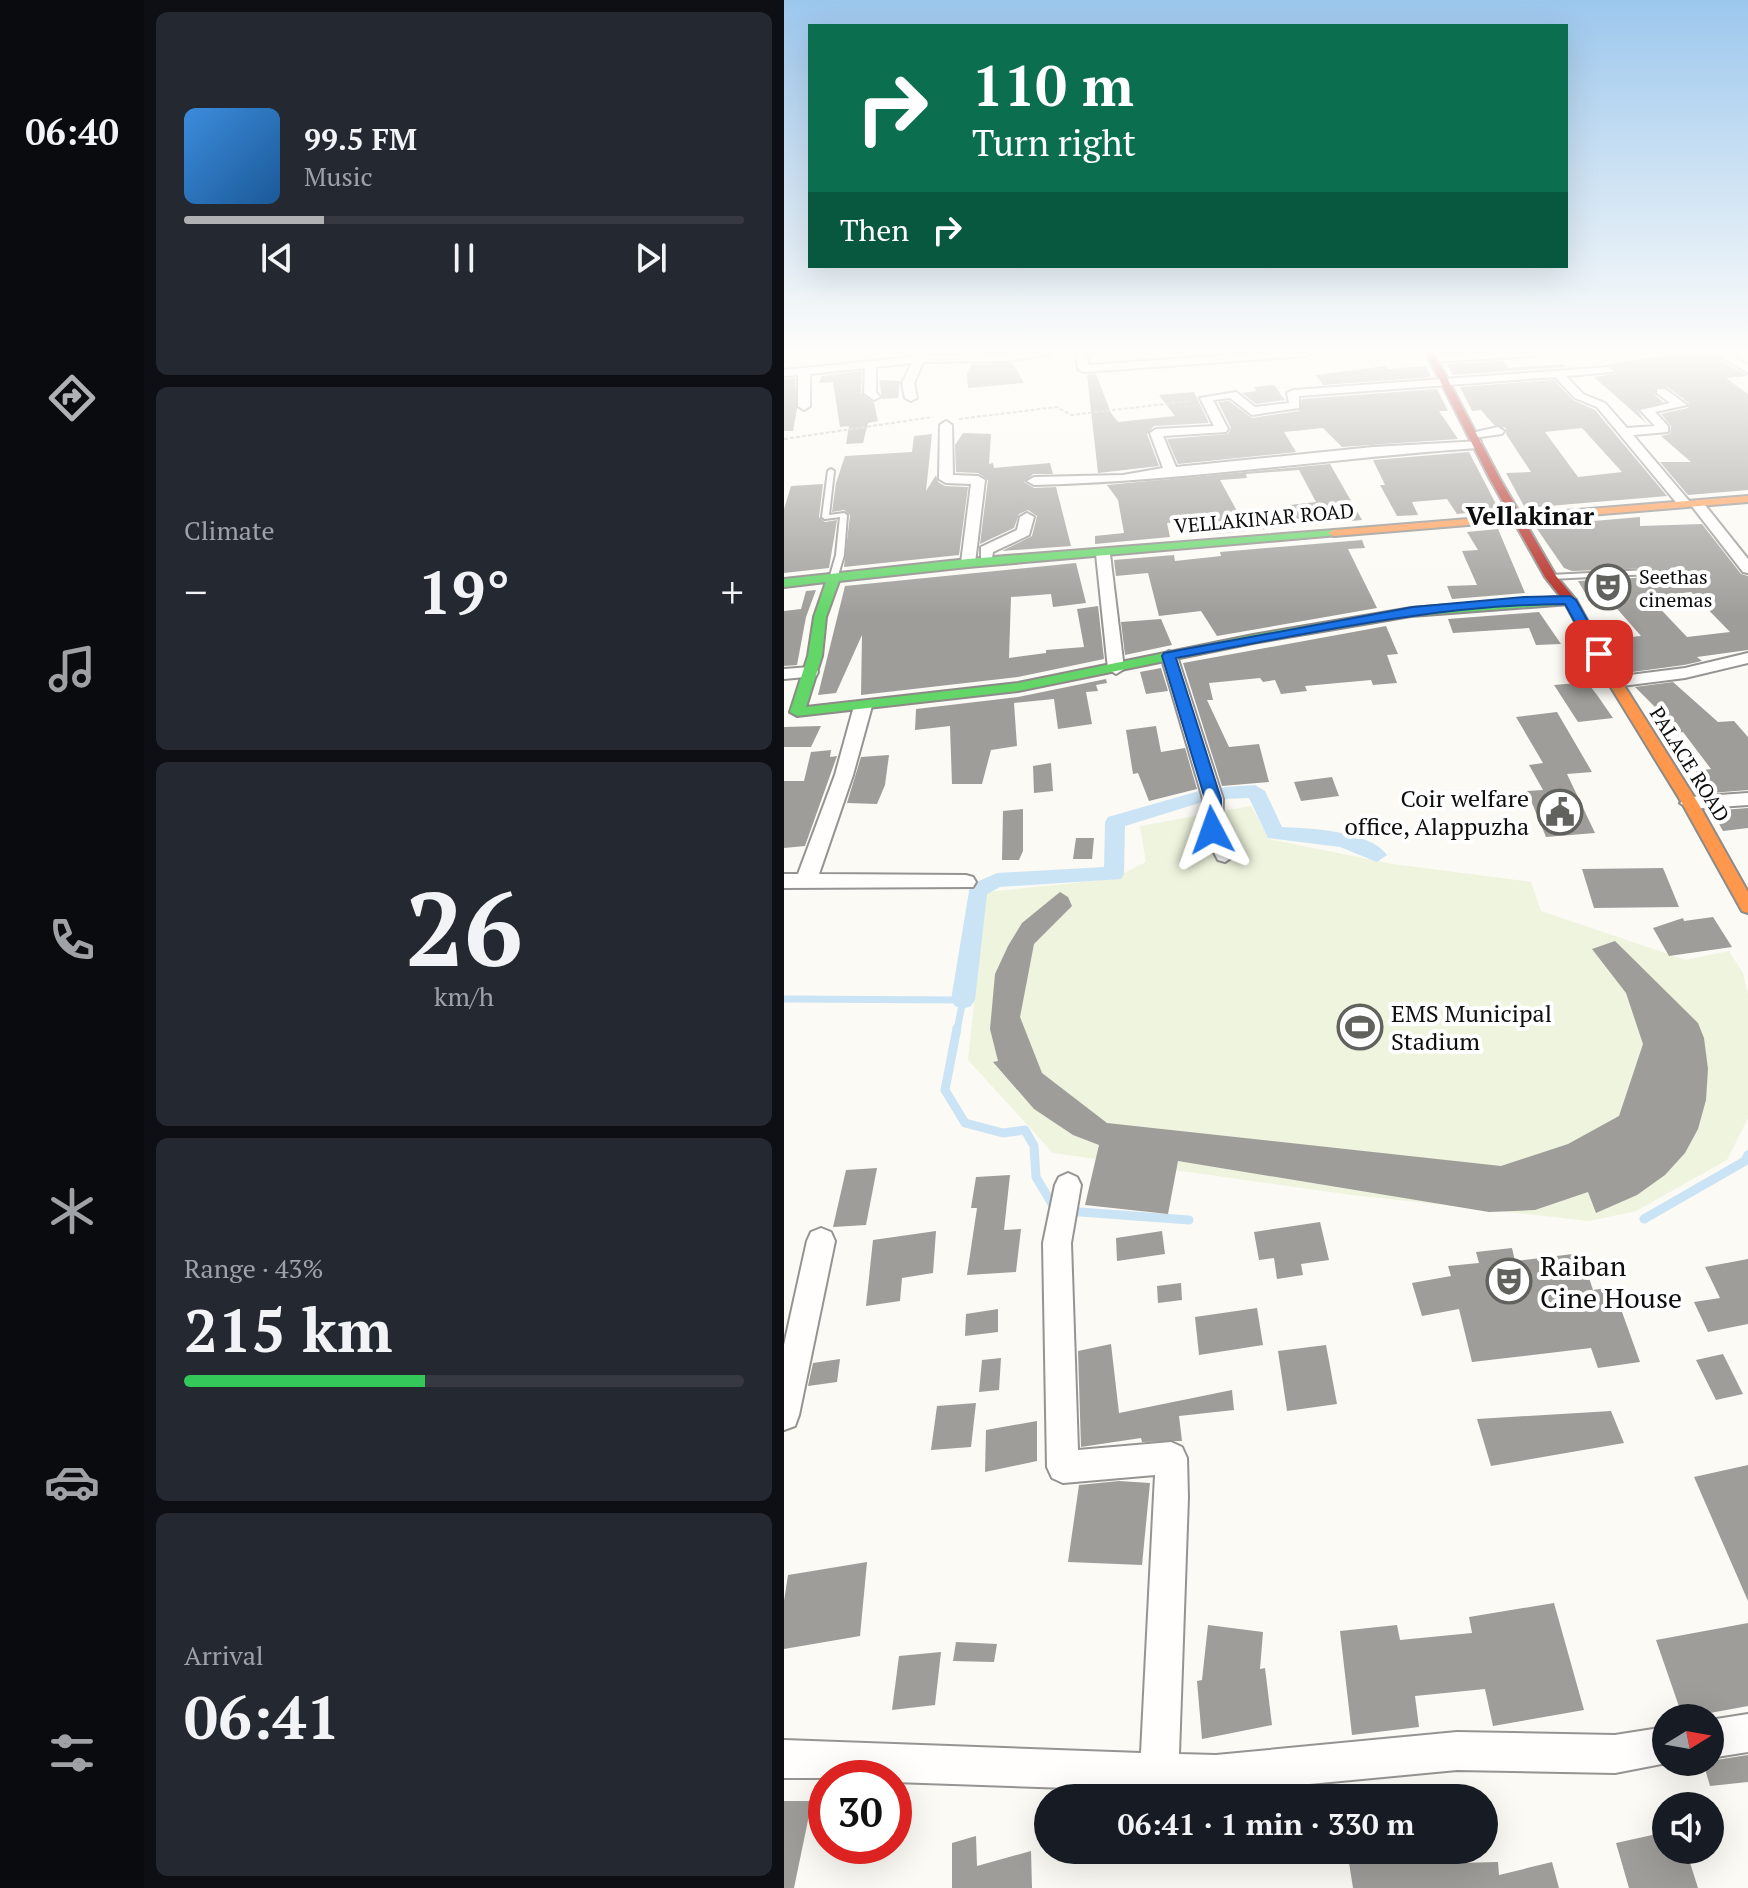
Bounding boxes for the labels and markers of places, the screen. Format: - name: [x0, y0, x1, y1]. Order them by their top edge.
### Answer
- theatre icon: Seethas cinemas: [1584, 563, 1632, 611]
- place label: Seethas cinemas: [1639, 563, 1712, 613]
- pin: [1565, 620, 1633, 688]
- place label: Coir welfare office, Alappuzha: [1344, 782, 1529, 842]
- public building icon: Coir welfare office, Alappuzha: [1536, 788, 1584, 836]
- place label: EMS Municipal Stadium: [1391, 997, 1552, 1057]
- sports icon: EMS Municipal Stadium: [1336, 1003, 1384, 1051]
- place label: Raiban Cine House: [1540, 1247, 1682, 1316]
- theatre icon: Raiban Cine House: [1485, 1257, 1533, 1305]

